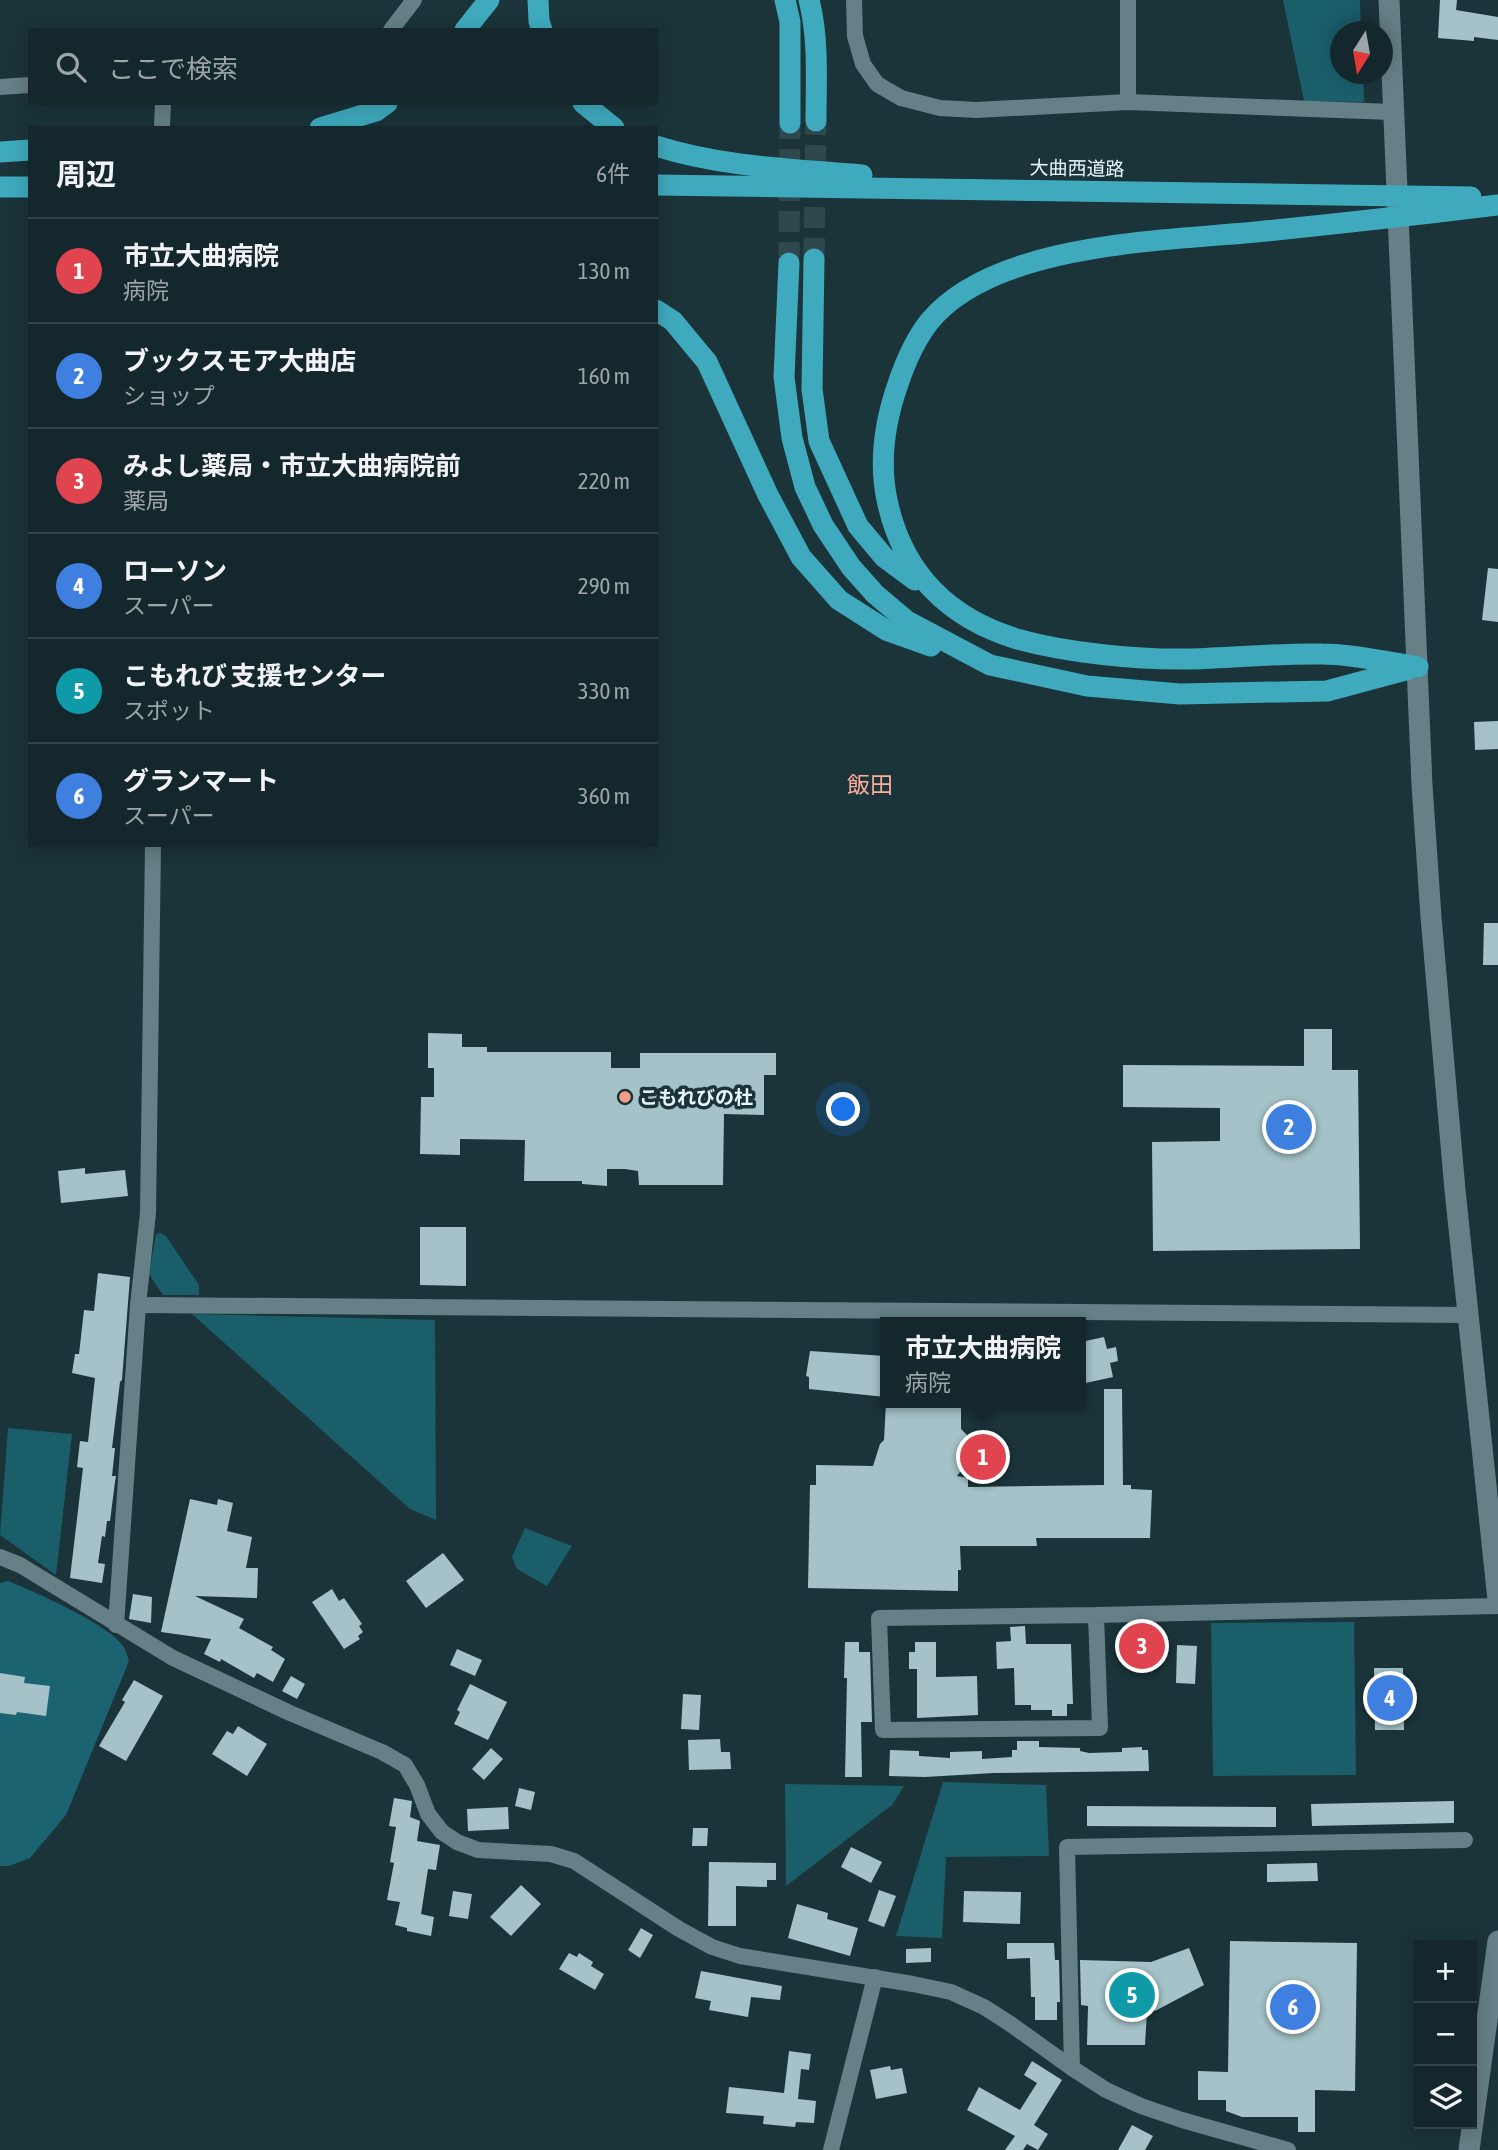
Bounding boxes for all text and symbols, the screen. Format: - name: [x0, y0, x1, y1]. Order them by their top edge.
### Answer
- north arrow: [1330, 21, 1393, 84]
- search box: [28, 28, 658, 105]
- icon: search: [52, 48, 90, 86]
- text: ここで検索: [108, 54, 238, 84]
- street label: 大曲西道路: [1029, 156, 1125, 180]
- text: 周辺: [56, 157, 116, 191]
- text: 6件: [596, 161, 630, 187]
- text: 市立大曲病院: [123, 241, 279, 271]
- text: 1: [74, 258, 84, 284]
- text: 130 m: [578, 258, 630, 284]
- text: 病院: [123, 278, 169, 304]
- text: ブックスモア大曲店: [123, 346, 356, 376]
- text: 2: [74, 363, 84, 389]
- text: 160 m: [578, 363, 630, 389]
- text: ショップ: [123, 383, 215, 409]
- text: みよし薬局・市立大曲病院前: [123, 451, 461, 481]
- text: 3: [74, 468, 84, 494]
- text: 220 m: [578, 468, 630, 494]
- text: 薬局: [123, 488, 169, 514]
- text: ローソン: [123, 556, 227, 586]
- text: 4: [74, 573, 84, 599]
- text: 290 m: [578, 573, 630, 599]
- text: スーパー: [123, 593, 215, 619]
- text: こもれび 支援センター: [123, 661, 387, 691]
- text: 5: [74, 678, 84, 704]
- text: 330 m: [578, 678, 630, 704]
- text: スポット: [123, 698, 215, 724]
- text: グランマート: [123, 766, 279, 796]
- district label: 飯田: [847, 772, 893, 798]
- text: 6: [74, 783, 84, 809]
- text: 360 m: [578, 783, 630, 809]
- text: スーパー: [123, 803, 215, 829]
- place label: こもれびの杜: [639, 1086, 753, 1108]
- marker: こもれびの杜: [617, 1089, 633, 1105]
- your location: [826, 1092, 860, 1126]
- pin: 2: [1266, 1101, 1312, 1153]
- popup: [880, 1317, 1086, 1408]
- text: 市立大曲病院: [905, 1333, 1061, 1363]
- text: 病院: [905, 1370, 951, 1396]
- pin: 1: [960, 1431, 1006, 1483]
- pin: 3: [1119, 1620, 1165, 1672]
- pin: 4: [1367, 1672, 1413, 1724]
- map controls: [1414, 1940, 1477, 2129]
- button: +: [1414, 1940, 1477, 2003]
- pin: 5: [1109, 1969, 1155, 2021]
- pin: 6: [1270, 1981, 1316, 2033]
- button: −: [1414, 2003, 1477, 2066]
- button: layers: [1414, 2066, 1477, 2129]

